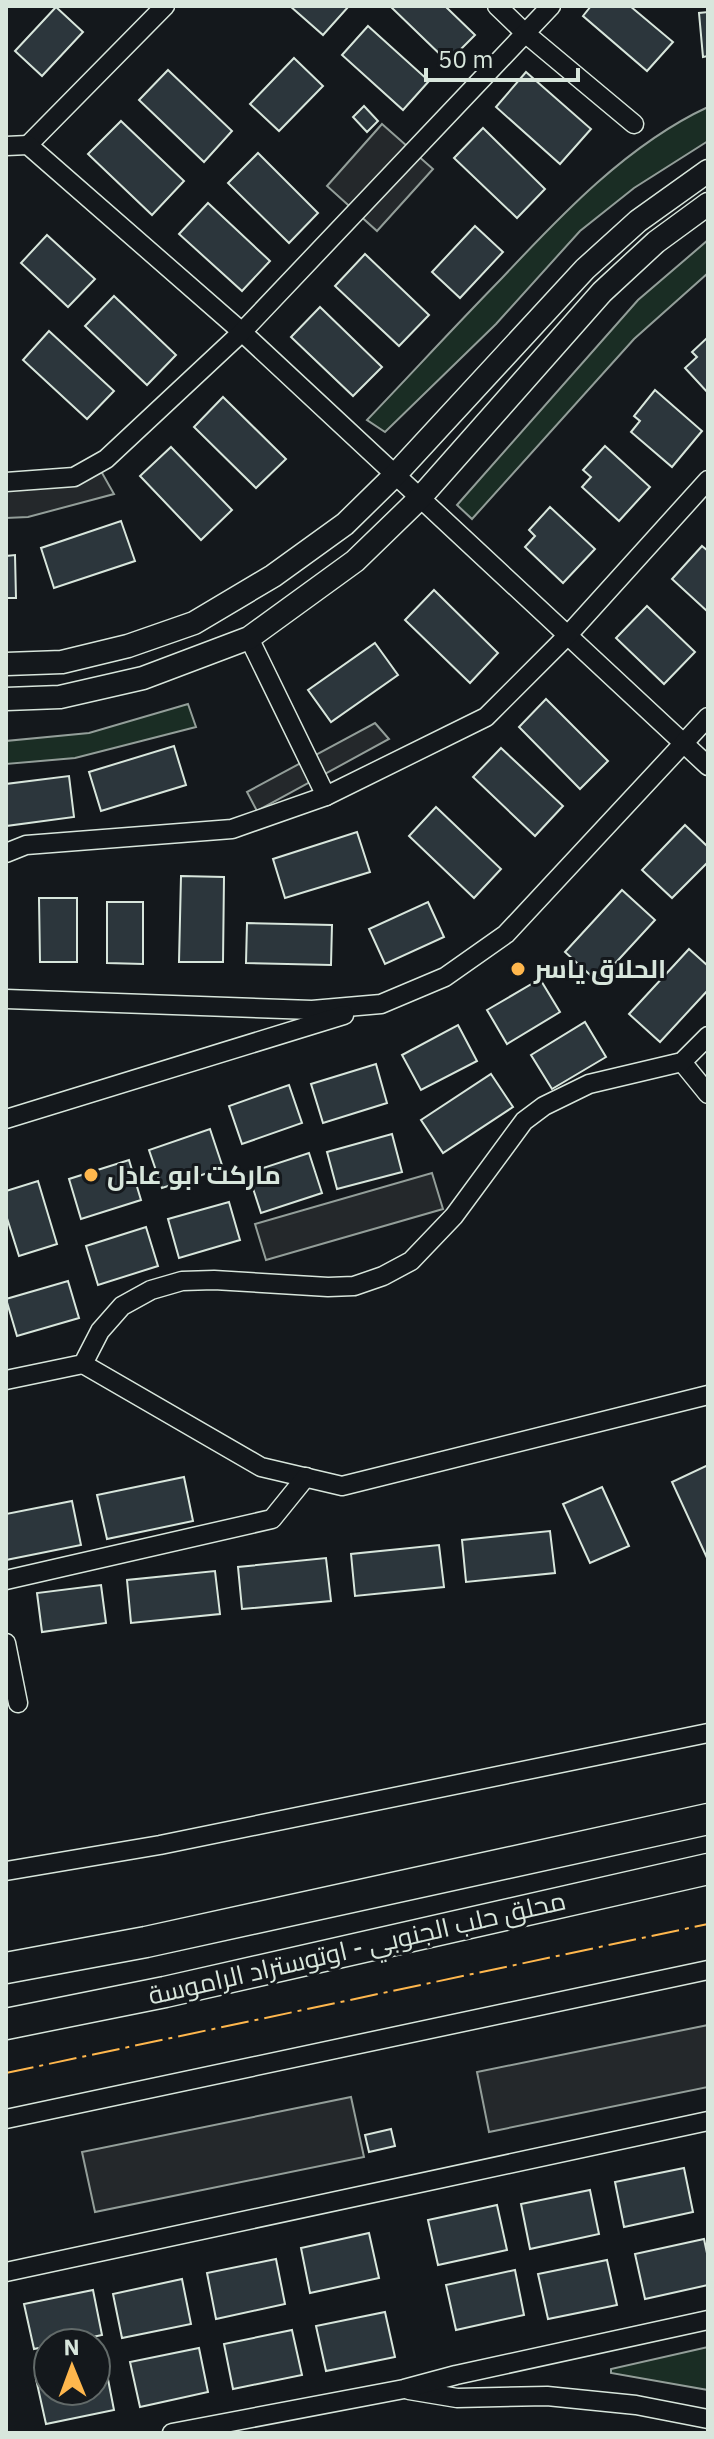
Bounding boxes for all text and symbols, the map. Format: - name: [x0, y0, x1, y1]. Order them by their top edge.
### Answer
- scale bar: [426, 32, 578, 82]
- text: 50 m: [438, 43, 493, 75]
- place label: الحلاق ياسر: [533, 951, 666, 985]
- marker: الحلاق ياسر: [509, 960, 527, 978]
- place label: ماركت ابو عادل: [107, 1157, 281, 1191]
- marker: ماركت ابو عادل: [82, 1166, 100, 1184]
- street label: محلق حلب الجنوبي - اوتوستراد الراموسة: [145, 1882, 570, 2017]
- north arrow: [32, 2327, 112, 2407]
- text: N: [63, 2332, 80, 2361]

